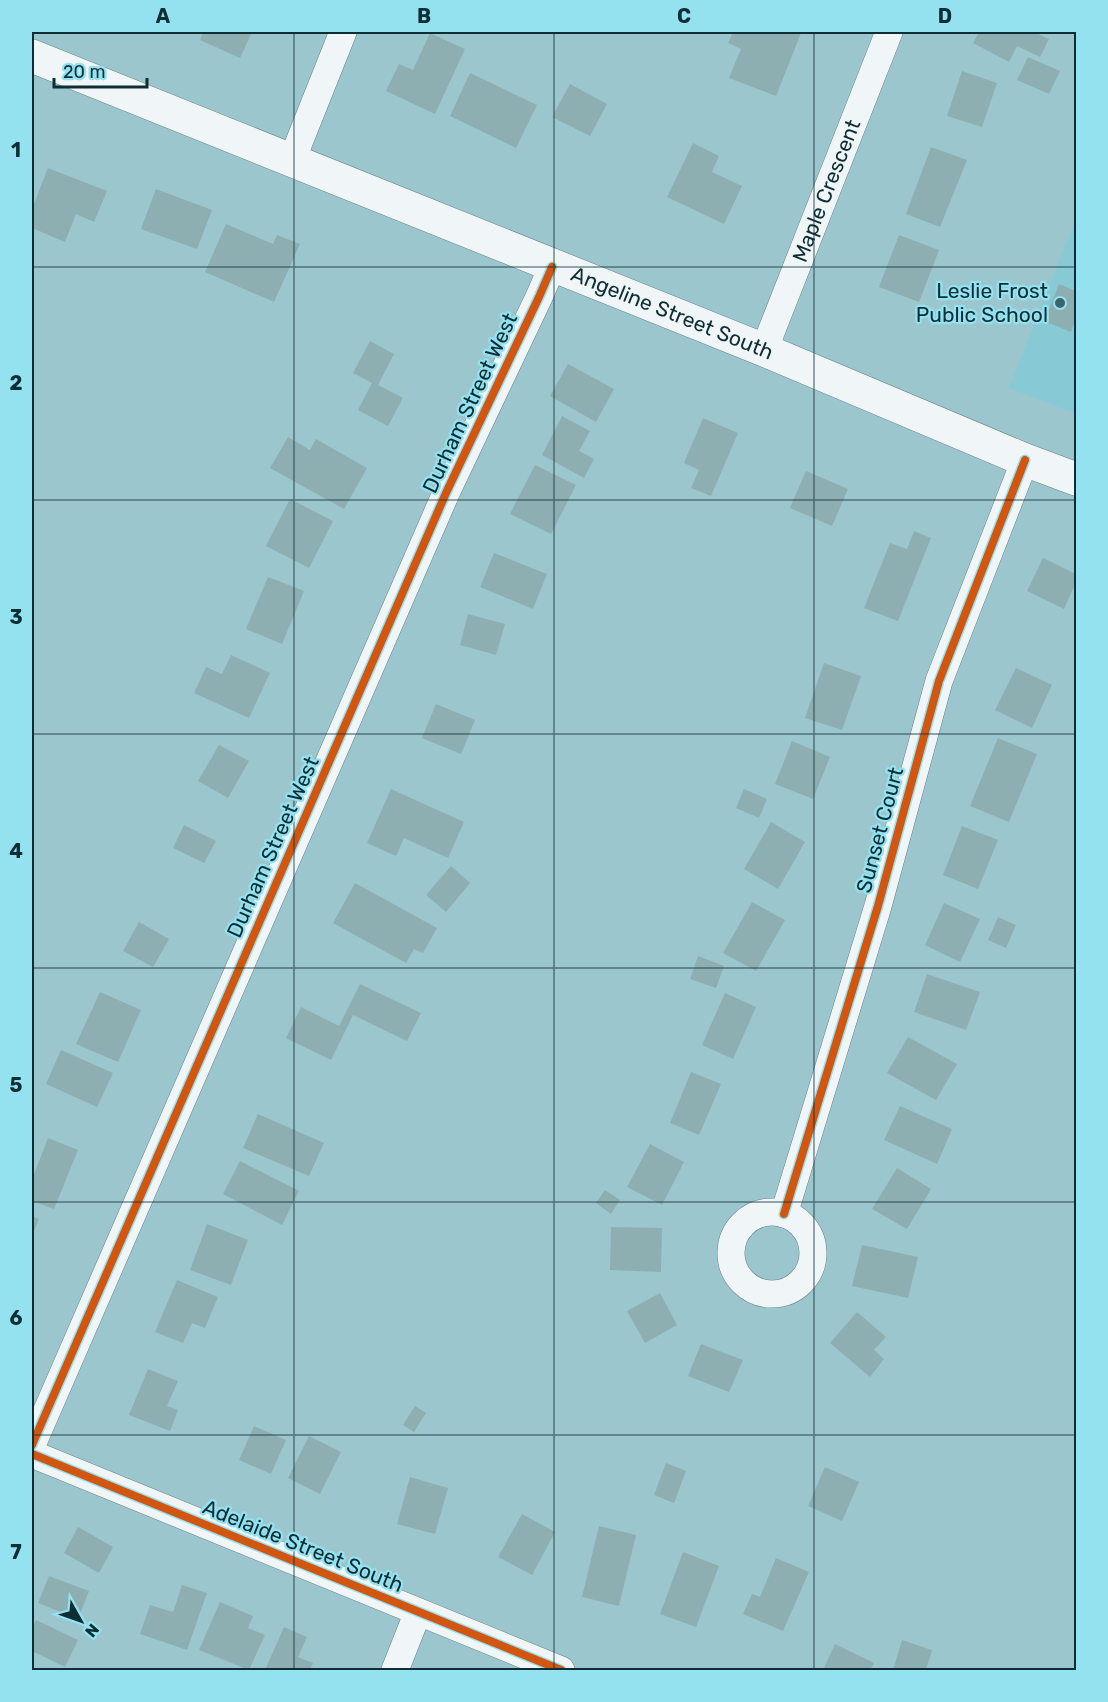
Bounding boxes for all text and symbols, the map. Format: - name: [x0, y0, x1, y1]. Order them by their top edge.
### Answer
- text: A: [156, 4, 171, 28]
- text: B: [417, 4, 431, 28]
- text: C: [677, 4, 691, 28]
- text: D: [938, 4, 952, 28]
- scale bar: [54, 51, 147, 89]
- text: 20 m: [63, 61, 105, 83]
- street label: Maple Crescent: [787, 116, 865, 266]
- text: 1: [11, 138, 21, 162]
- street label: Angeline Street South: [568, 261, 777, 365]
- place label: Leslie Frost Public School: [916, 278, 1048, 327]
- marker: Leslie Frost Public School: [1053, 296, 1067, 310]
- street label: Durham Street West: [417, 309, 522, 497]
- text: 2: [10, 371, 23, 395]
- text: 3: [9, 605, 23, 629]
- street label: Durham Street West: [221, 752, 324, 941]
- street label: Sunset Court: [851, 764, 908, 895]
- text: 4: [9, 839, 23, 863]
- text: 5: [10, 1073, 23, 1097]
- text: 6: [9, 1306, 23, 1330]
- street label: Adelaide Street South: [199, 1494, 407, 1597]
- text: 7: [10, 1540, 22, 1564]
- north arrow: [51, 1591, 111, 1651]
- text: N: [81, 1620, 103, 1641]

